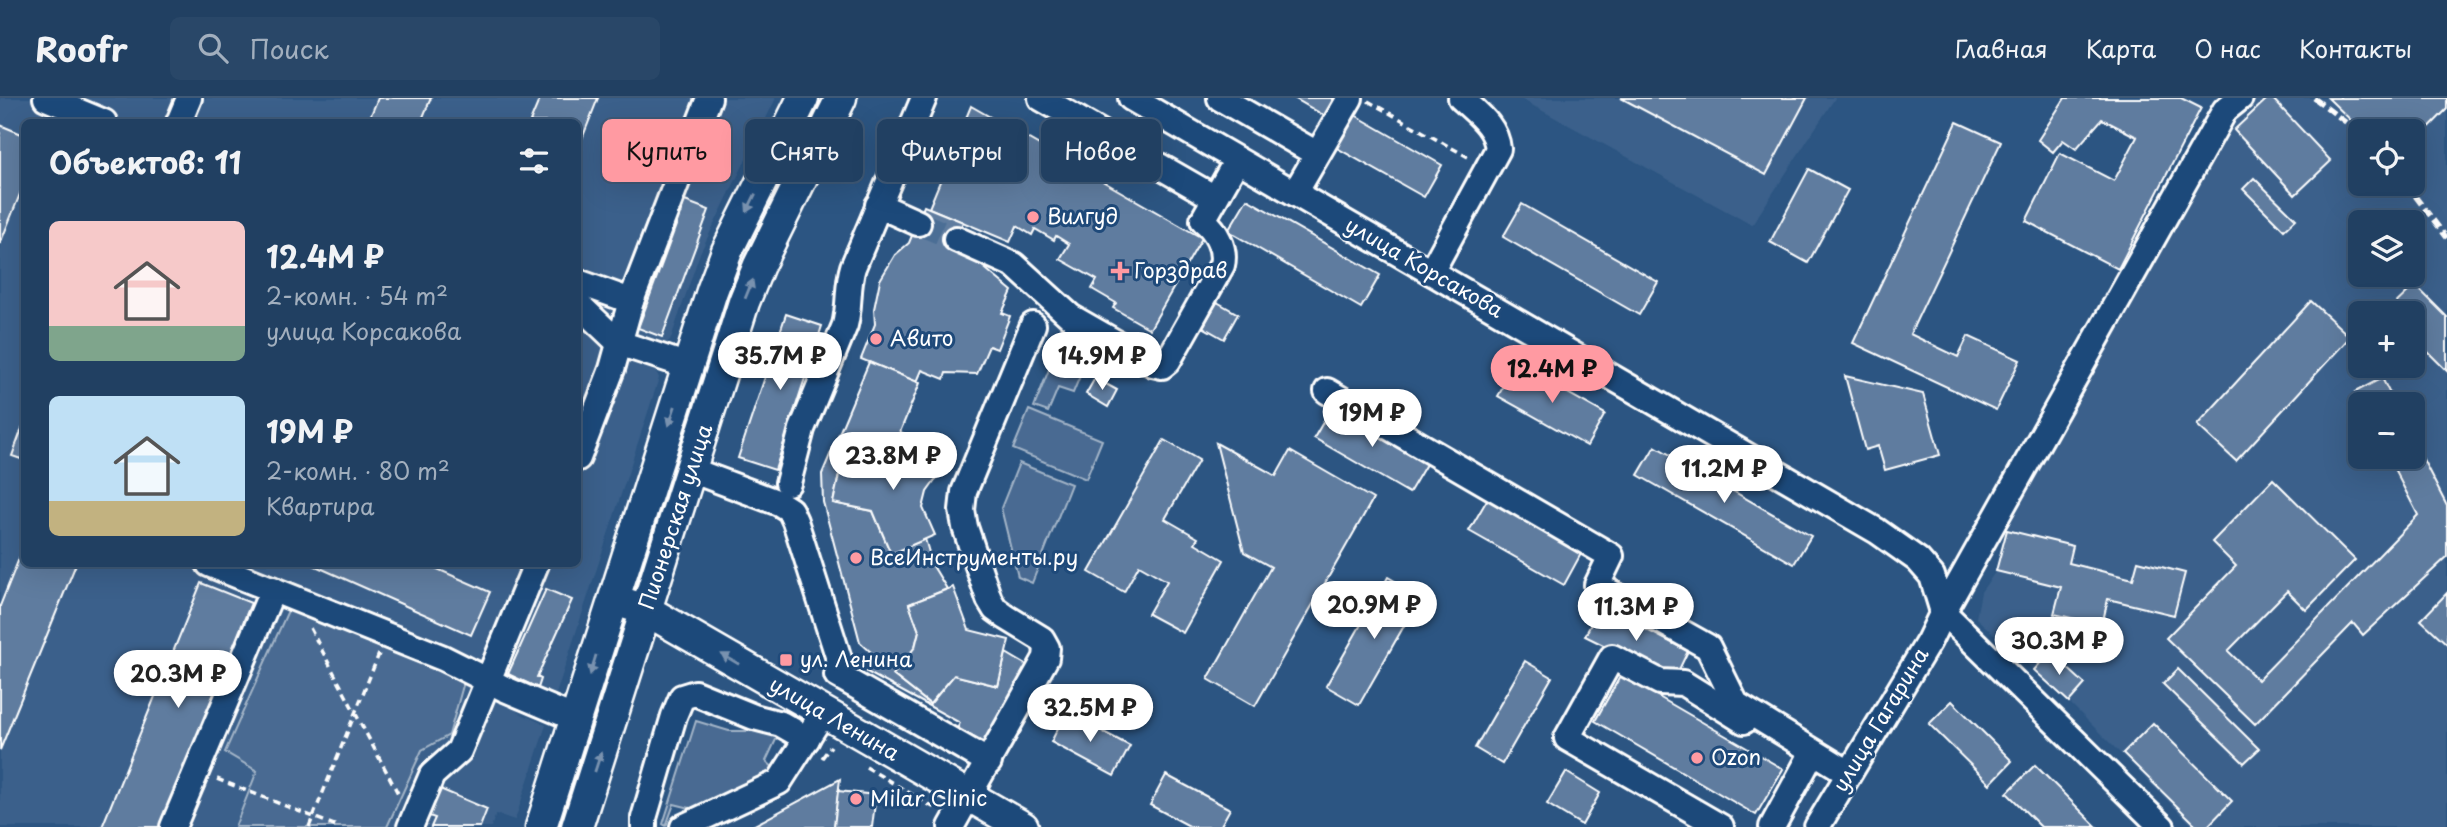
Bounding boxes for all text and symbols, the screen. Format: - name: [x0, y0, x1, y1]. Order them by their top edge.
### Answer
- search box: [170, 17, 660, 80]
- text: Roofr: [35, 23, 128, 73]
- icon: search: [194, 29, 232, 67]
- text: Поиск: [250, 29, 329, 68]
- text: Главная: [1955, 30, 2048, 66]
- text: Карта: [2086, 30, 2156, 66]
- text: О нас: [2194, 30, 2261, 66]
- text: Контакты: [2299, 30, 2412, 66]
- chip: Купить: [602, 119, 731, 182]
- chip: Снять: [745, 119, 863, 182]
- chip: Фильтры: [877, 119, 1027, 182]
- chip: Новое: [1041, 119, 1161, 182]
- map controls: [2348, 119, 2425, 469]
- button: locate: [2348, 119, 2425, 196]
- text: Объектов: 11: [49, 139, 242, 184]
- icon: filters: [515, 142, 553, 180]
- one-way arrow: [745, 193, 757, 213]
- place label: Вилгуд: [1047, 199, 1118, 231]
- street label: улица Корсакова: [1340, 208, 1510, 325]
- marker: Вилгуд: [1025, 209, 1041, 225]
- button: layers: [2348, 210, 2425, 287]
- text: 12.4M ₽: [266, 233, 384, 278]
- icon: home: [105, 249, 189, 333]
- place label: Горздрав: [1134, 253, 1227, 285]
- marker: Горздрав: [1112, 263, 1128, 279]
- text: 2-комн. · 54 m²: [266, 278, 448, 313]
- one-way arrow: [744, 278, 755, 299]
- button: +: [2348, 301, 2425, 378]
- text: улица Корсакова: [266, 313, 461, 348]
- place label: Авито: [890, 321, 953, 353]
- marker: Авито: [868, 331, 884, 347]
- pin: 35.7M ₽: [715, 332, 845, 392]
- pin: 14.9M ₽: [1037, 332, 1167, 392]
- text: 35.7M ₽: [734, 337, 826, 372]
- text: 14.9M ₽: [1058, 337, 1146, 372]
- pin: 12.4M ₽: [1487, 345, 1617, 405]
- text: 12.4M ₽: [1507, 350, 1597, 385]
- pin: 19M ₽: [1323, 390, 1421, 449]
- button: −: [2348, 392, 2425, 469]
- text: 19M ₽: [1339, 394, 1405, 429]
- one-way arrow: [666, 406, 677, 427]
- text: 19M ₽: [266, 408, 353, 453]
- street label: Пионерская улица: [629, 419, 719, 613]
- icon: home: [105, 424, 189, 508]
- pin: 23.8M ₽: [828, 432, 958, 492]
- text: 23.8M ₽: [845, 437, 941, 472]
- pin: 11.2M ₽: [1659, 446, 1789, 505]
- text: 11.2M ₽: [1681, 450, 1767, 485]
- text: 2-комн. · 80 m²: [266, 453, 450, 488]
- text: Квартира: [266, 488, 374, 523]
- place label: ВсеИнструменты.ру: [870, 540, 1078, 572]
- marker: ВсеИнструменты.ру: [848, 550, 864, 566]
- pin: 20.9M ₽: [1309, 582, 1439, 641]
- pin: 11.3M ₽: [1571, 584, 1701, 643]
- text: 20.9M ₽: [1327, 586, 1421, 621]
- text: 11.3M ₽: [1594, 588, 1678, 623]
- pin: 30.3M ₽: [1994, 618, 2124, 677]
- text: 30.3M ₽: [2011, 622, 2107, 657]
- street label: улица Гагарина: [1823, 640, 1936, 797]
- place label: ул. Ленина: [800, 642, 913, 674]
- pin: 20.3M ₽: [113, 650, 243, 710]
- marker: ул. Ленина: [778, 652, 794, 668]
- one-way arrow: [720, 653, 740, 665]
- one-way arrow: [587, 654, 598, 675]
- text: 20.3M ₽: [130, 655, 226, 690]
- street label: улица Ленина: [764, 667, 907, 768]
- pin: 32.5M ₽: [1025, 684, 1155, 744]
- text: 32.5M ₽: [1043, 689, 1137, 724]
- place label: Ozon: [1711, 740, 1761, 772]
- marker: Ozon: [1689, 750, 1705, 766]
- one-way arrow: [593, 751, 604, 772]
- place label: Milar Clinic: [870, 781, 987, 813]
- marker: Milar Clinic: [848, 791, 864, 807]

